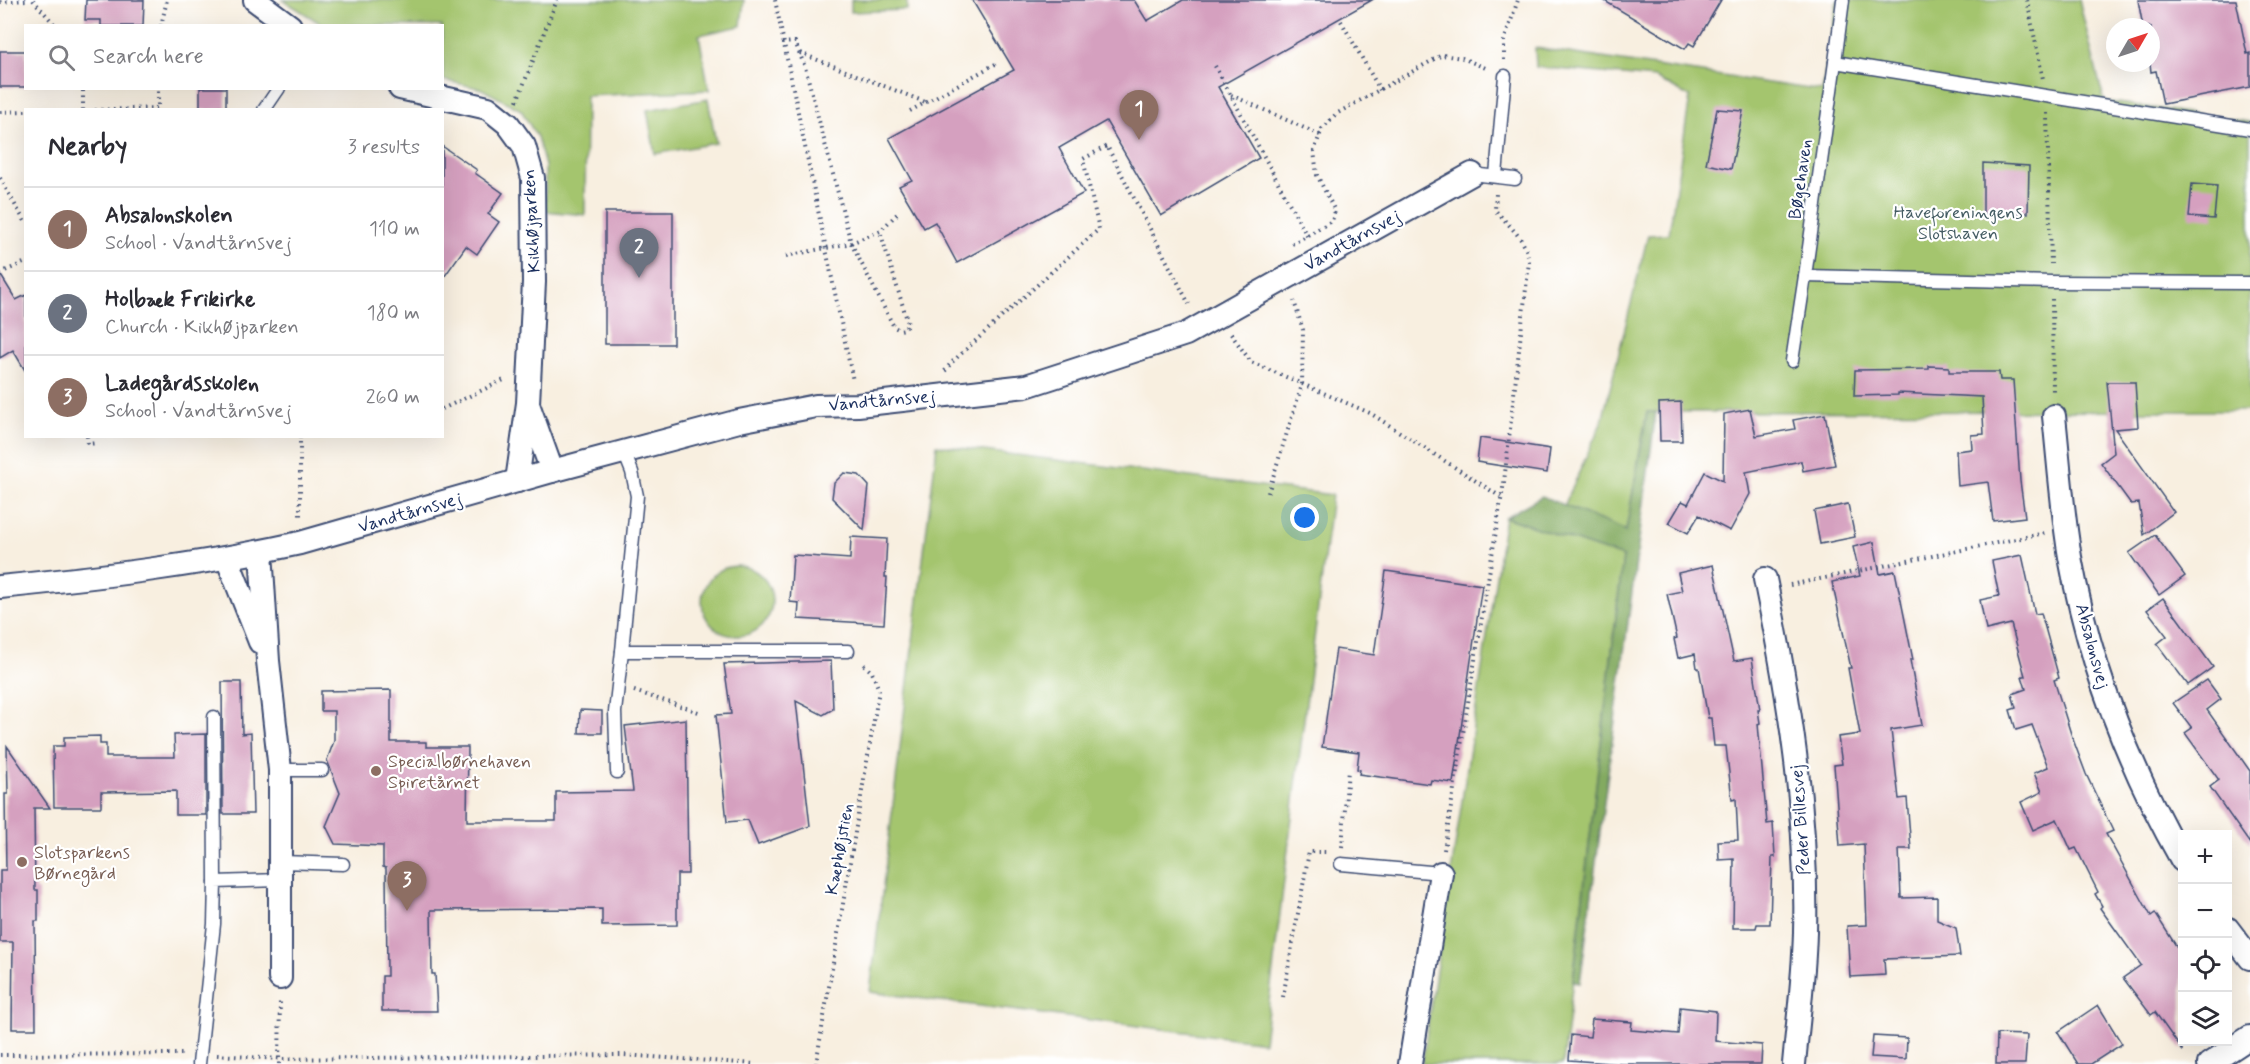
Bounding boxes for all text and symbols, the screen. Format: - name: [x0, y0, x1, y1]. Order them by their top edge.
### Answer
- north arrow: [2106, 18, 2160, 72]
- search box: [24, 24, 444, 90]
- icon: search: [45, 41, 78, 74]
- text: Search here: [93, 43, 204, 71]
- pin: 1: [1120, 90, 1158, 140]
- text: Nearby: [48, 130, 127, 164]
- text: 3 results: [348, 134, 420, 161]
- street label: Bøgehaven: [1783, 137, 1819, 221]
- street label: Kikhøjparken: [517, 169, 547, 273]
- park label: Haveforeningens Slotshaven: [1893, 201, 2023, 246]
- text: Absalonskolen: [105, 202, 233, 230]
- street label: Vandtårnsvej: [1300, 204, 1405, 277]
- text: 1: [63, 216, 72, 243]
- text: 110 m: [369, 216, 420, 243]
- pin: 2: [620, 228, 658, 278]
- text: School · Vandtårnsvej: [105, 230, 292, 257]
- text: Holbæk Frikirke: [105, 286, 255, 314]
- text: 2: [63, 300, 72, 327]
- text: 180 m: [367, 300, 420, 327]
- text: Church · Kikhøjparken: [105, 314, 299, 341]
- text: Ladegårdsskolen: [105, 370, 259, 398]
- text: 3: [63, 384, 72, 411]
- text: 260 m: [366, 384, 420, 411]
- street label: Vandtårnsvej: [827, 384, 937, 418]
- text: School · Vandtårnsvej: [105, 398, 292, 425]
- street label: Vandtårnsvej: [355, 487, 465, 539]
- your location: [1290, 503, 1319, 532]
- street label: Absalonsvej: [2069, 601, 2115, 692]
- place label: Specialbørnehaven Spiretårnet: [388, 750, 531, 795]
- marker: Specialbørnehaven Spiretårnet: [369, 764, 383, 778]
- street label: Peder Billesvej: [1785, 764, 1817, 876]
- street label: Kæphøjstien: [820, 801, 860, 897]
- map controls: [2178, 830, 2232, 1046]
- button: +: [2178, 830, 2232, 884]
- place label: Slotsparkens Børnegård: [34, 841, 130, 887]
- marker: Slotsparkens Børnegård: [15, 855, 29, 869]
- pin: 3: [388, 862, 426, 911]
- button: −: [2178, 884, 2232, 938]
- button: locate: [2178, 938, 2232, 992]
- button: layers: [2178, 992, 2232, 1046]

